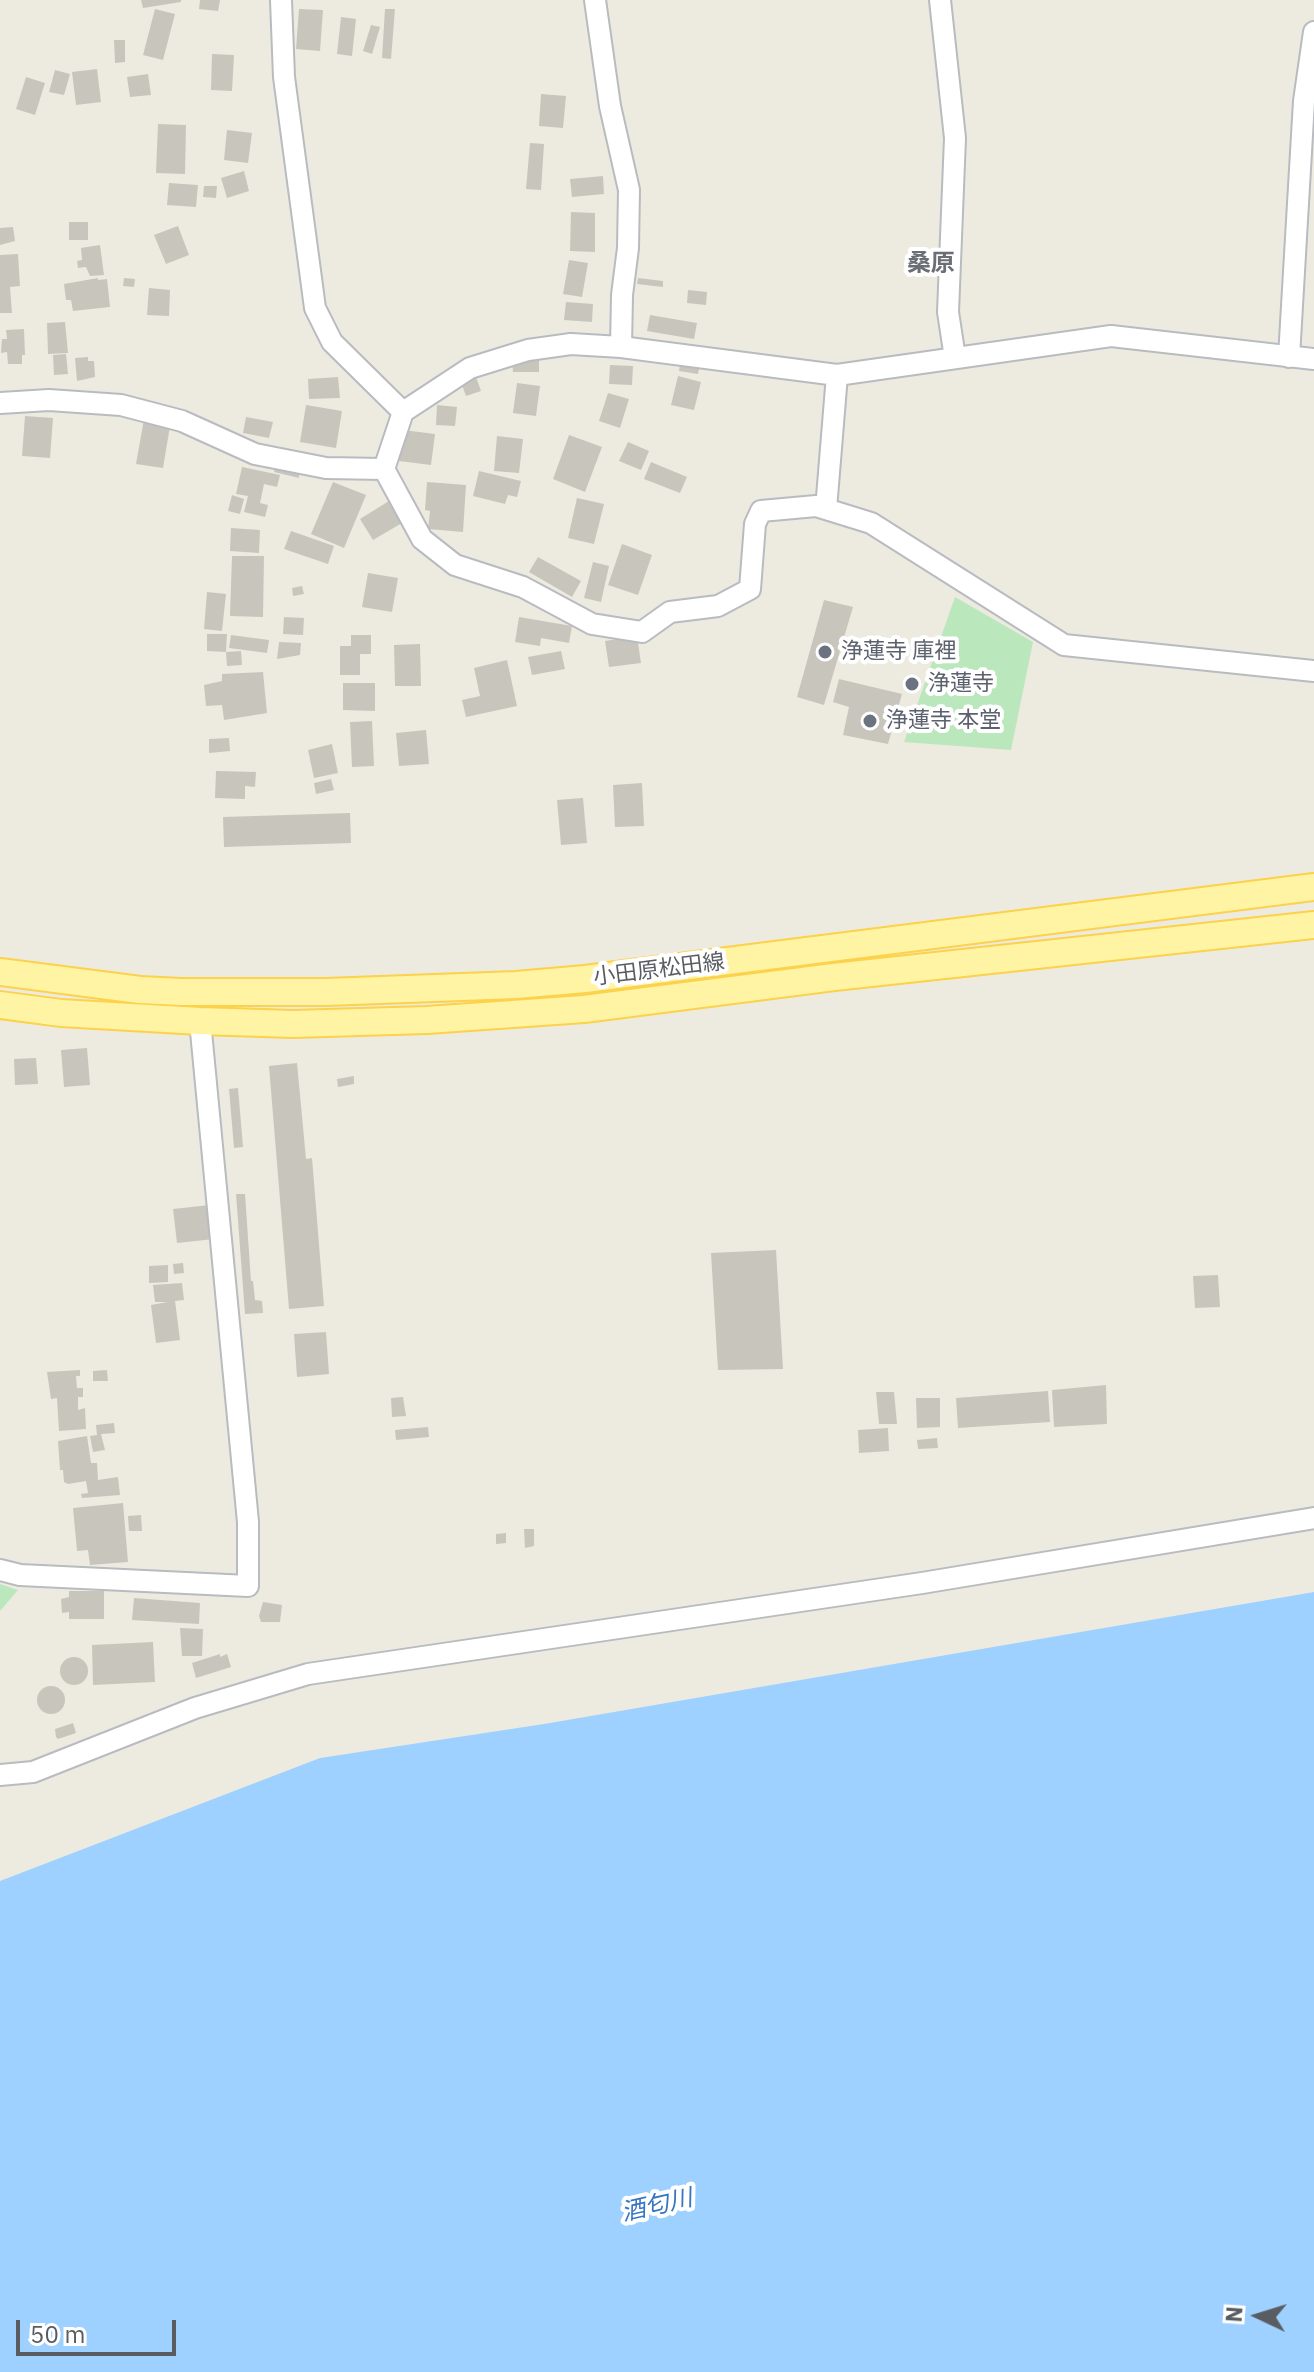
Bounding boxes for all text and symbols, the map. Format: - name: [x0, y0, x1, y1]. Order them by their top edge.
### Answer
- district label: 桑原: [907, 250, 955, 278]
- place label: 浄蓮寺 庫裡: [841, 639, 956, 665]
- marker: 浄蓮寺 庫裡: [816, 643, 834, 661]
- place label: 浄蓮寺: [928, 671, 994, 697]
- marker: 浄蓮寺: [903, 675, 921, 693]
- place label: 浄蓮寺 本堂: [886, 708, 1001, 734]
- marker: 浄蓮寺 本堂: [861, 712, 879, 730]
- street label: 小田原松田線: [592, 949, 726, 991]
- water label: 酒匂川: [619, 2184, 695, 2228]
- north arrow: [1218, 2276, 1298, 2356]
- scale bar: [20, 2304, 180, 2354]
- text: N: [1219, 2305, 1249, 2323]
- text: 50 m: [30, 2318, 85, 2350]

